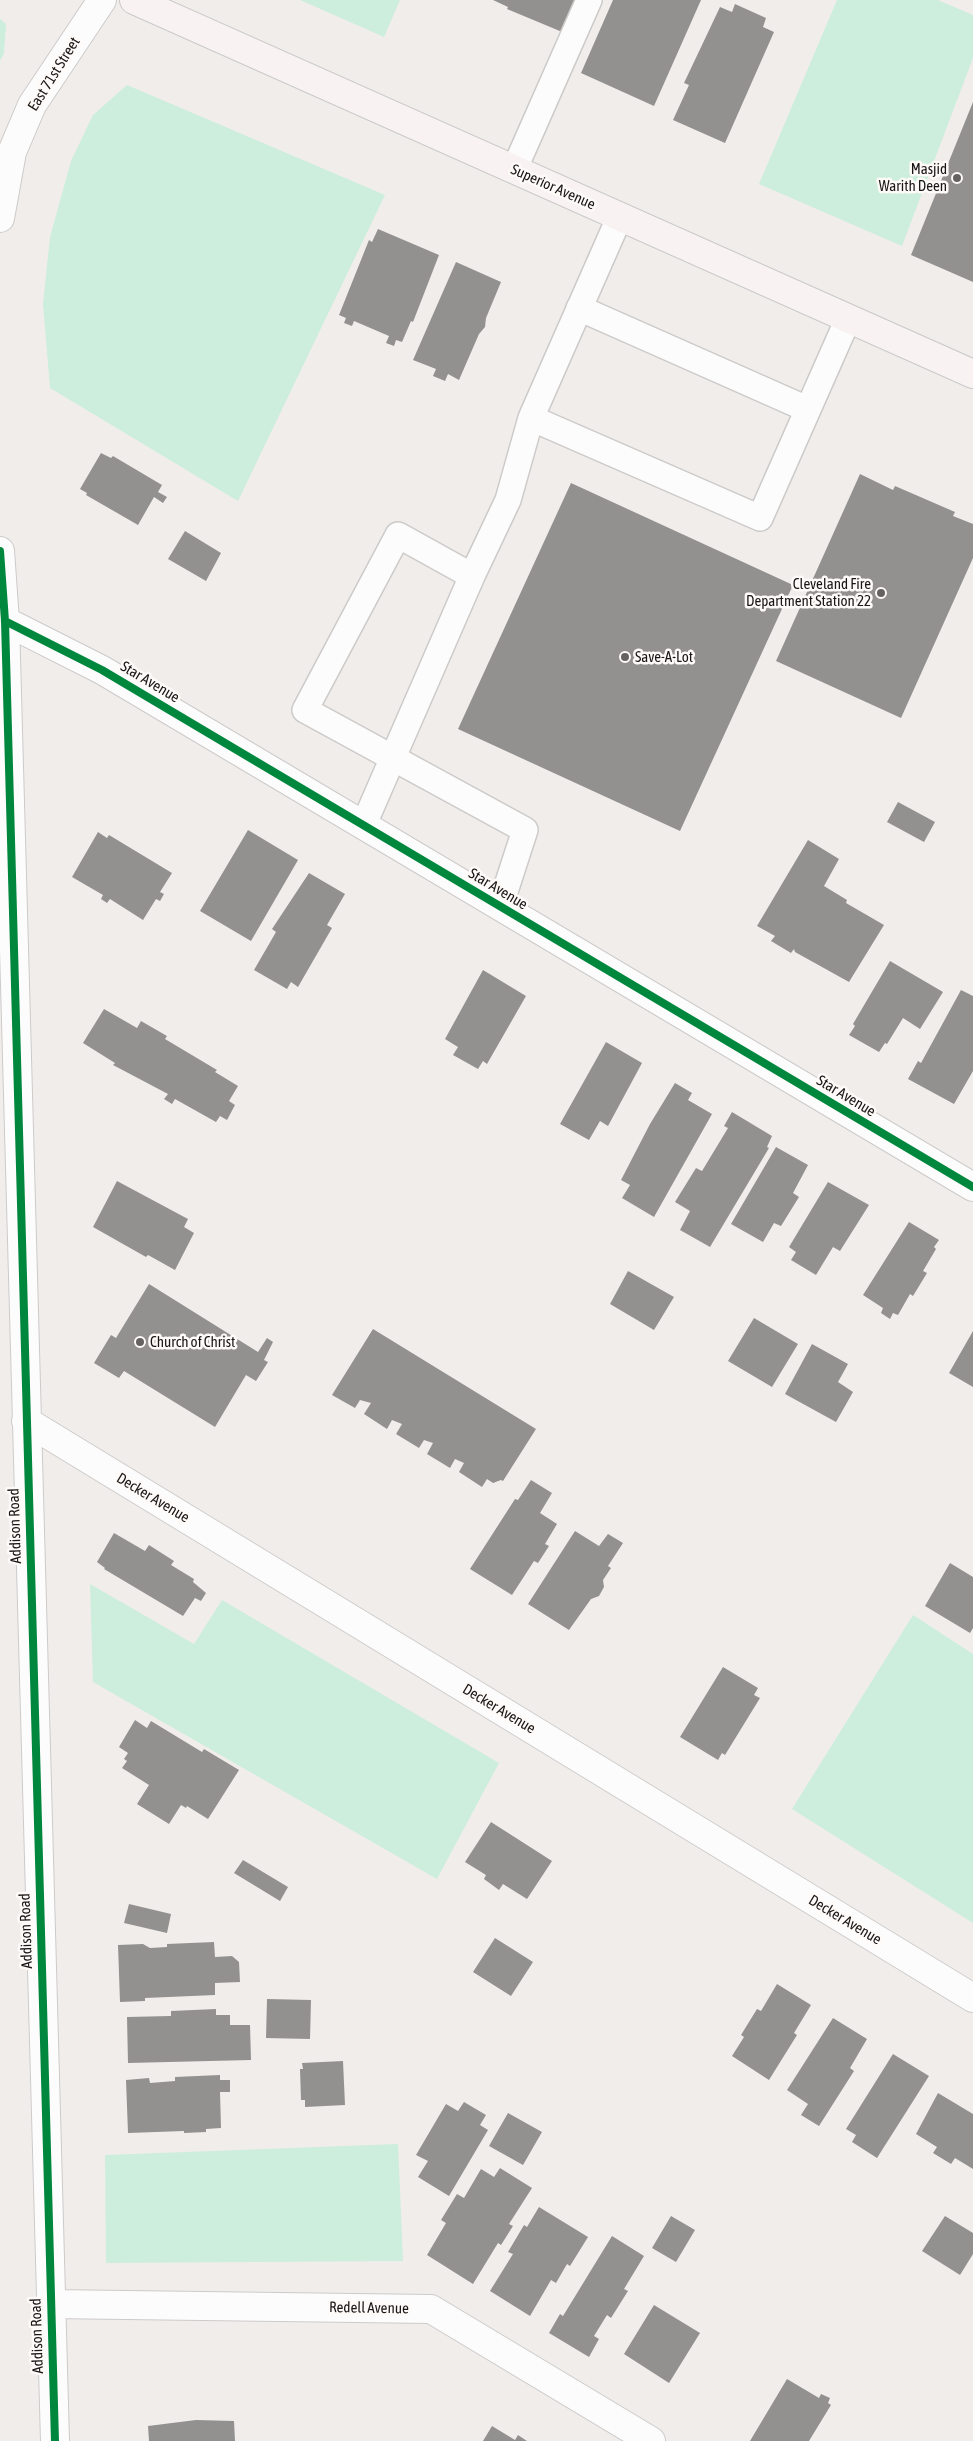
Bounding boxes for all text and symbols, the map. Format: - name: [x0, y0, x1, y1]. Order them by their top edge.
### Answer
- street label: East 71st Street: [24, 34, 84, 114]
- street label: Superior Avenue: [508, 160, 598, 214]
- place label: Masjid Warith Deen: [879, 160, 947, 195]
- marker: Masjid Warith Deen: [951, 172, 963, 184]
- place label: Cleveland Fire Department Station 22: [746, 575, 871, 610]
- marker: Cleveland Fire Department Station 22: [875, 587, 887, 599]
- place label: Save-A-Lot: [635, 648, 693, 666]
- marker: Save-A-Lot: [619, 651, 631, 663]
- street label: Star Avenue: [117, 657, 183, 707]
- street label: Star Avenue: [465, 864, 531, 914]
- street label: Star Avenue: [813, 1071, 879, 1121]
- place label: Church of Christ: [150, 1333, 235, 1351]
- marker: Church of Christ: [134, 1336, 146, 1348]
- street label: Decker Avenue: [113, 1469, 193, 1527]
- street label: Addison Road: [5, 1488, 25, 1564]
- street label: Decker Avenue: [459, 1680, 539, 1738]
- street label: Decker Avenue: [805, 1891, 885, 1949]
- street label: Addison Road: [16, 1893, 36, 1969]
- street label: Addison Road: [27, 2298, 47, 2374]
- street label: Redell Avenue: [329, 2298, 409, 2318]

